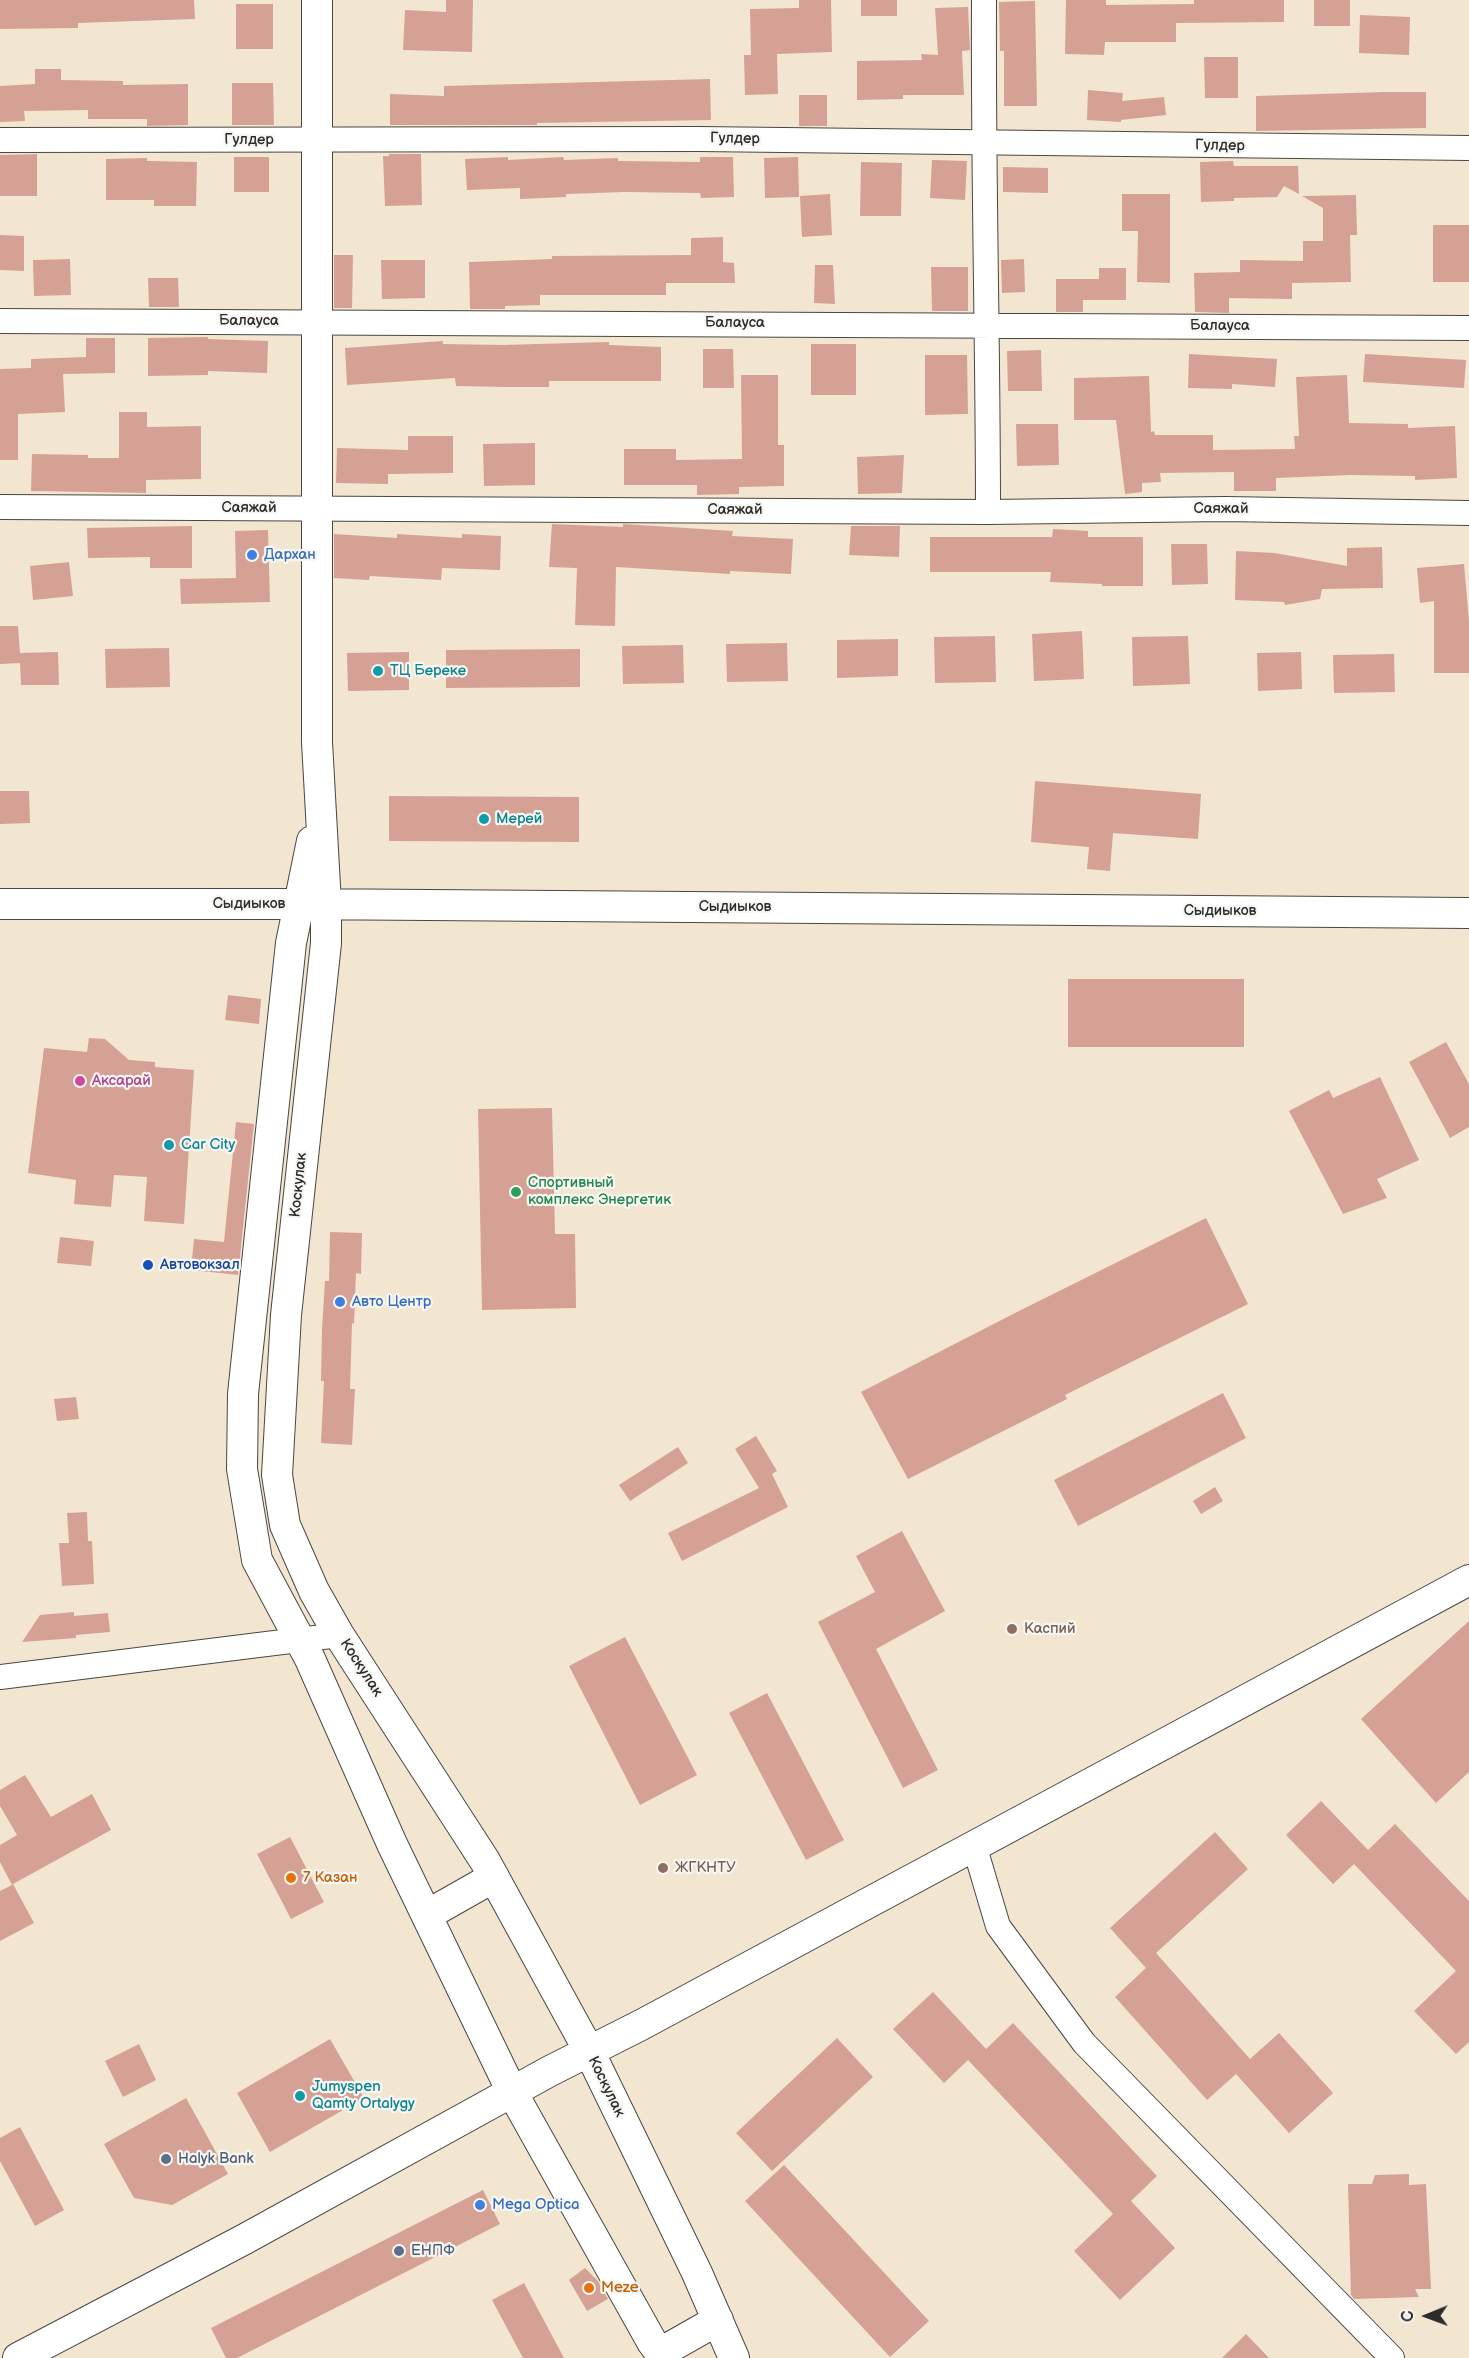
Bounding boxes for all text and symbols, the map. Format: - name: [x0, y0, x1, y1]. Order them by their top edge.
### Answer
- street label: Гулдер: [710, 130, 760, 148]
- street label: Гулдер: [224, 131, 274, 149]
- street label: Гулдер: [1195, 137, 1245, 155]
- street label: Балауса: [219, 312, 279, 330]
- street label: Балауса: [705, 314, 765, 332]
- street label: Балауса: [1190, 317, 1250, 335]
- street label: Саяжай: [222, 499, 276, 517]
- street label: Саяжай: [1194, 500, 1248, 518]
- street label: Саяжай: [708, 501, 762, 519]
- place label: Дархан: [264, 546, 316, 564]
- marker: Дархан: [245, 548, 259, 562]
- place label: ТЦ Береке: [390, 662, 466, 680]
- marker: ТЦ Береке: [371, 664, 385, 678]
- place label: Мерей: [496, 810, 542, 828]
- marker: Мерей: [477, 812, 491, 826]
- street label: Сыдиыков: [213, 895, 285, 913]
- street label: Сыдиыков: [699, 898, 771, 916]
- street label: Сыдиыков: [1184, 902, 1256, 920]
- place label: Аксарай: [92, 1072, 151, 1090]
- marker: Аксарай: [73, 1074, 87, 1088]
- place label: Car City: [181, 1136, 235, 1154]
- marker: Car City: [162, 1138, 176, 1152]
- street label: Коскулак: [287, 1152, 311, 1218]
- place label: Спортивный комплекс Энергетик: [528, 1174, 671, 1209]
- marker: Спортивный комплекс Энергетик: [509, 1185, 523, 1199]
- place label: Автовокзал: [160, 1256, 240, 1274]
- marker: Автовокзал: [141, 1258, 155, 1272]
- place label: Авто Центр: [352, 1293, 431, 1311]
- marker: Авто Центр: [333, 1295, 347, 1309]
- place label: Каспий: [1024, 1620, 1076, 1638]
- marker: Каспий: [1005, 1622, 1019, 1636]
- street label: Коскулак: [336, 1636, 386, 1700]
- place label: ЖГКНТУ: [675, 1859, 736, 1877]
- marker: ЖГКНТУ: [656, 1861, 670, 1875]
- place label: 7 Казан: [303, 1869, 358, 1887]
- marker: 7 Казан: [284, 1871, 298, 1885]
- street label: Коскулак: [584, 2054, 628, 2120]
- place label: Jumyspen Qamty Ortalygy: [312, 2078, 415, 2113]
- marker: Jumyspen Qamty Ortalygy: [293, 2089, 307, 2103]
- place label: Halyk Bank: [178, 2150, 254, 2168]
- marker: Halyk Bank: [159, 2152, 173, 2166]
- place label: Mega Optica: [492, 2196, 580, 2214]
- marker: Mega Optica: [473, 2198, 487, 2212]
- place label: ЕНПФ: [411, 2242, 455, 2260]
- marker: ЕНПФ: [392, 2244, 406, 2258]
- place label: Meze: [601, 2279, 639, 2297]
- marker: Meze: [582, 2281, 596, 2295]
- north arrow: [1397, 2286, 1457, 2346]
- text: С: [1399, 2311, 1418, 2322]

